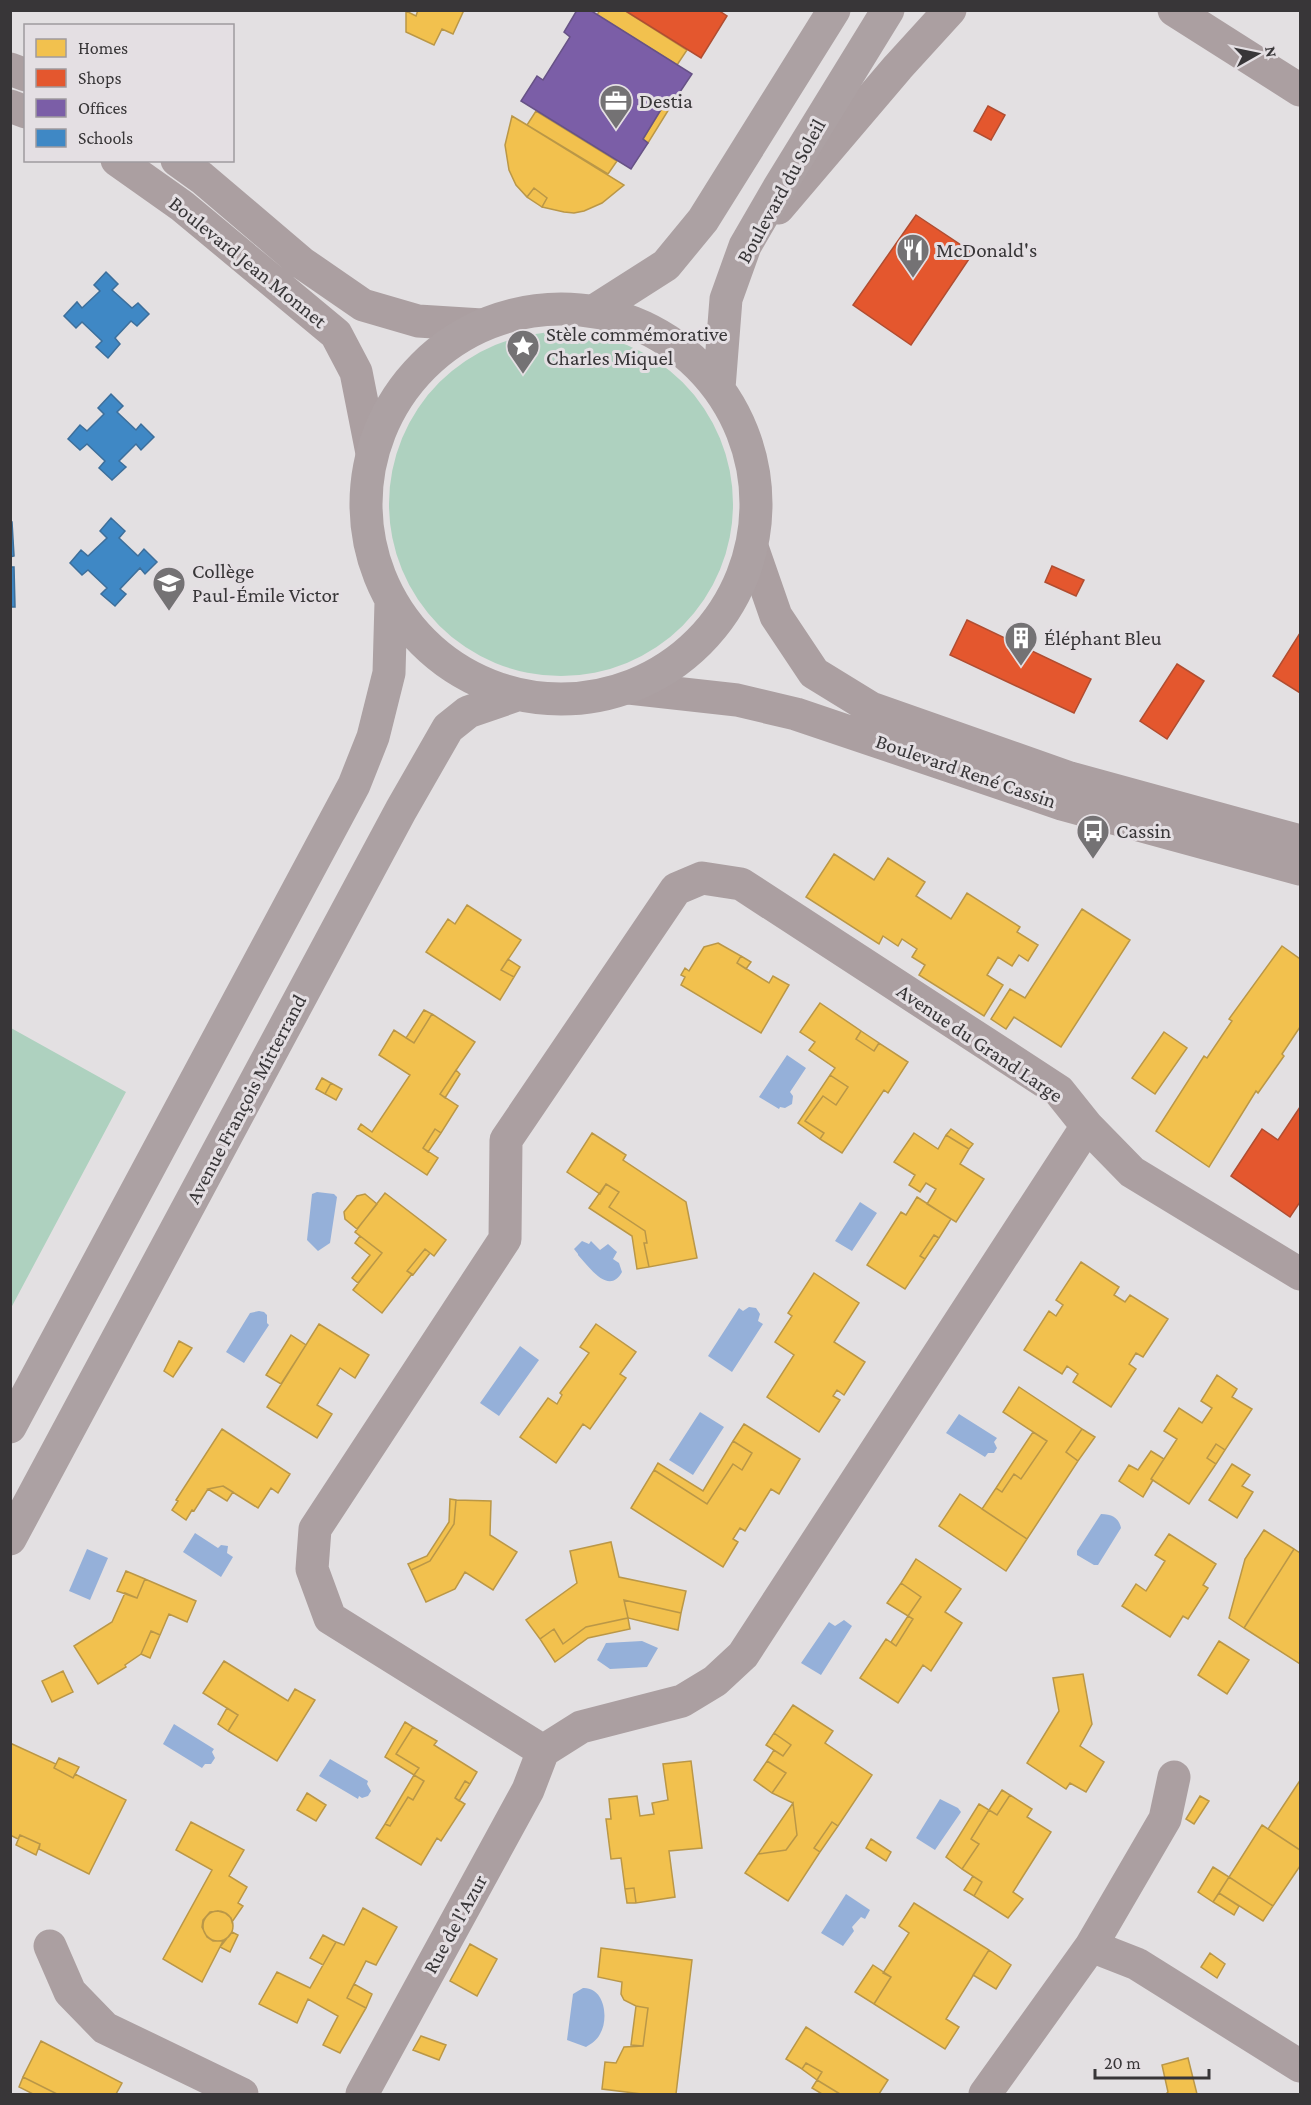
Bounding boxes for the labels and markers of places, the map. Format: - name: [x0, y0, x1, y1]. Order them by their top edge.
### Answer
- office icon: Destia: [598, 83, 634, 130]
- place label: Destia: [639, 89, 693, 113]
- restaurant icon: McDonald's: [895, 232, 931, 279]
- place label: McDonald's: [936, 238, 1037, 262]
- place label: Stèle commémorative Charles Miquel: [546, 322, 728, 370]
- place icon: Stèle commémorative Charles Miquel: [505, 328, 541, 375]
- place label: Collège Paul-Émile Victor: [192, 559, 340, 607]
- school or university icon: Collège Paul-Émile Victor: [151, 565, 187, 612]
- building icon: Éléphant Bleu: [1003, 620, 1039, 667]
- place label: Éléphant Bleu: [1044, 626, 1162, 650]
- bus stop icon: Cassin: [1075, 813, 1111, 860]
- place label: Cassin: [1116, 819, 1171, 843]

